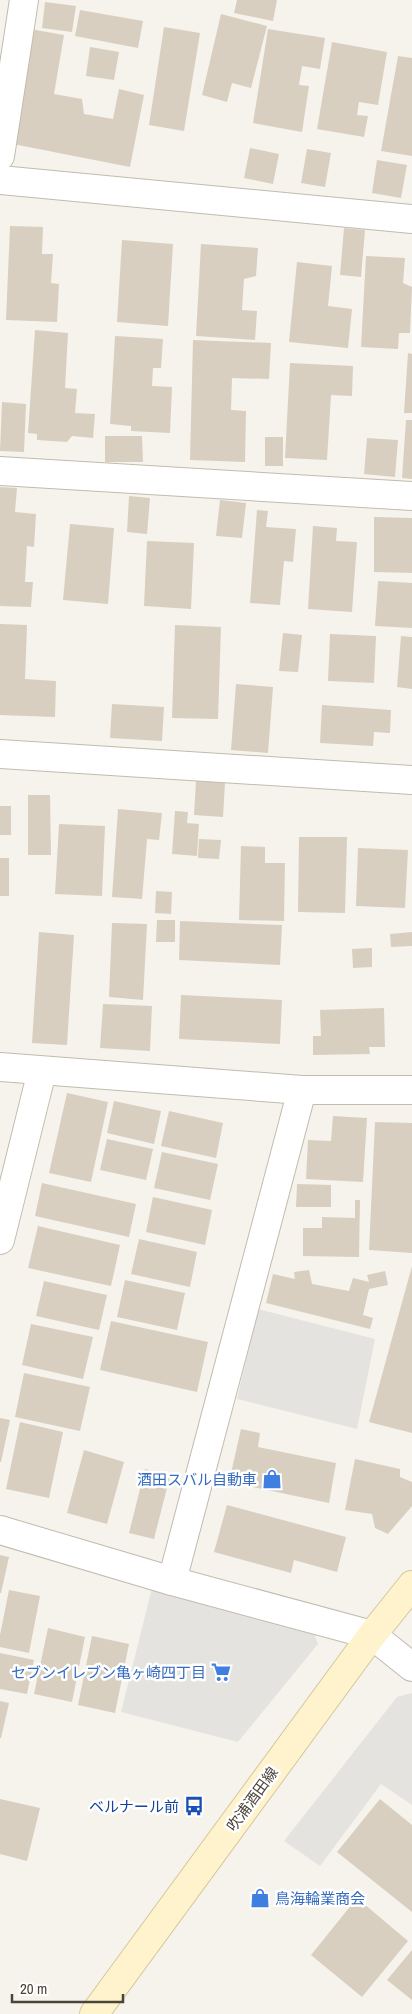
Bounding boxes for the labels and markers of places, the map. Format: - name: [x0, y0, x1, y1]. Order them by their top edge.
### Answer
- shop icon: 酒田スバル自動車: [261, 1468, 283, 1490]
- place label: 酒田スバル自動車: [137, 1469, 257, 1490]
- supermarket icon: セブンイレブン亀ヶ崎四丁目: [210, 1661, 232, 1683]
- place label: セブンイレブン亀ヶ崎四丁目: [11, 1662, 206, 1683]
- bus stop icon: ベルナール前: [183, 1795, 205, 1817]
- place label: ベルナール前: [89, 1796, 179, 1817]
- shop icon: 鳥海輪業商会: [249, 1887, 271, 1909]
- place label: 鳥海輪業商会: [275, 1888, 365, 1909]

